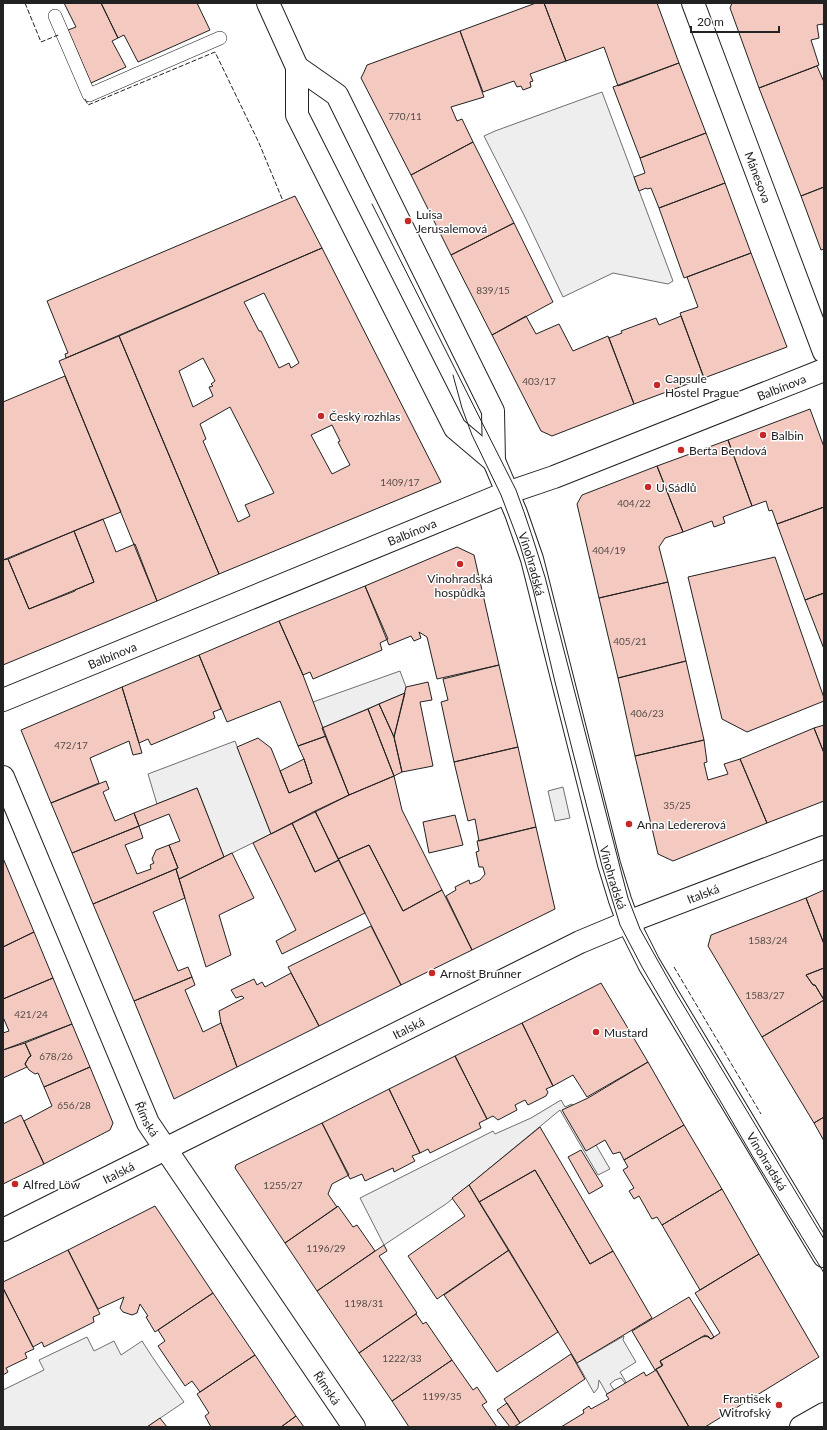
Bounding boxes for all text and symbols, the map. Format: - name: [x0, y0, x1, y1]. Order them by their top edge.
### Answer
- scale bar: [691, 8, 779, 34]
- text: 20 m: [697, 14, 724, 29]
- house number: 770/11: [388, 110, 422, 122]
- street label: Mánesova: [742, 149, 775, 205]
- place label: Luisa Jerusalemová: [416, 207, 487, 236]
- marker: Luisa Jerusalemová: [403, 216, 413, 226]
- house number: 839/15: [476, 284, 510, 296]
- street label: Balbínova: [755, 370, 808, 403]
- place label: Capsule Hostel Prague: [665, 371, 739, 400]
- house number: 403/17: [522, 375, 556, 387]
- marker: Capsule Hostel Prague: [652, 380, 662, 390]
- place label: Český rozhlas: [329, 409, 400, 424]
- marker: Český rozhlas: [316, 411, 326, 421]
- place label: Balbin: [771, 428, 804, 443]
- marker: Balbin: [758, 430, 768, 440]
- place label: Berta Bendová: [689, 443, 767, 458]
- marker: Berta Bendová: [676, 445, 686, 455]
- house number: 1409/17: [380, 476, 420, 488]
- place label: U Sádlů: [656, 480, 697, 495]
- marker: U Sádlů: [643, 482, 653, 492]
- house number: 404/22: [617, 497, 651, 509]
- street label: Balbínova: [385, 515, 438, 548]
- street label: Vinohradská: [516, 530, 548, 597]
- house number: 404/19: [592, 544, 626, 556]
- marker: Vinohradská hospůdka: [455, 559, 465, 569]
- place label: Vinohradská hospůdka: [427, 571, 493, 600]
- house number: 405/21: [613, 635, 647, 647]
- street label: Balbínova: [85, 638, 139, 672]
- house number: 406/23: [630, 707, 664, 719]
- house number: 472/17: [54, 739, 88, 751]
- house number: 35/25: [663, 799, 691, 811]
- place label: Anna Ledererová: [637, 817, 726, 832]
- marker: Anna Ledererová: [624, 819, 634, 829]
- street label: Vinohradská: [597, 844, 630, 911]
- street label: Italská: [684, 880, 721, 906]
- house number: 1583/24: [748, 934, 788, 946]
- place label: Arnošt Brunner: [440, 966, 522, 981]
- marker: Arnošt Brunner: [427, 968, 437, 978]
- house number: 1583/27: [745, 989, 785, 1001]
- house number: 421/24: [14, 1008, 48, 1020]
- street label: Italská: [390, 1013, 427, 1042]
- place label: Mustard: [604, 1025, 648, 1040]
- marker: Mustard: [591, 1027, 601, 1037]
- house number: 678/26: [39, 1050, 73, 1062]
- house number: 656/28: [57, 1099, 91, 1111]
- street label: Římská: [132, 1099, 162, 1139]
- street label: Vinohradská: [744, 1129, 791, 1193]
- street label: Italská: [100, 1158, 137, 1187]
- place label: Alfred Löw: [23, 1177, 81, 1192]
- marker: Alfred Löw: [10, 1179, 20, 1189]
- house number: 1255/27: [263, 1179, 303, 1191]
- house number: 1196/29: [306, 1242, 346, 1254]
- house number: 1198/31: [344, 1297, 384, 1309]
- house number: 1222/33: [382, 1352, 422, 1364]
- street label: Římská: [311, 1368, 344, 1408]
- house number: 1199/35: [422, 1390, 462, 1402]
- place label: František Witrofský: [719, 1391, 772, 1420]
- marker: František Witrofský: [774, 1400, 784, 1410]

